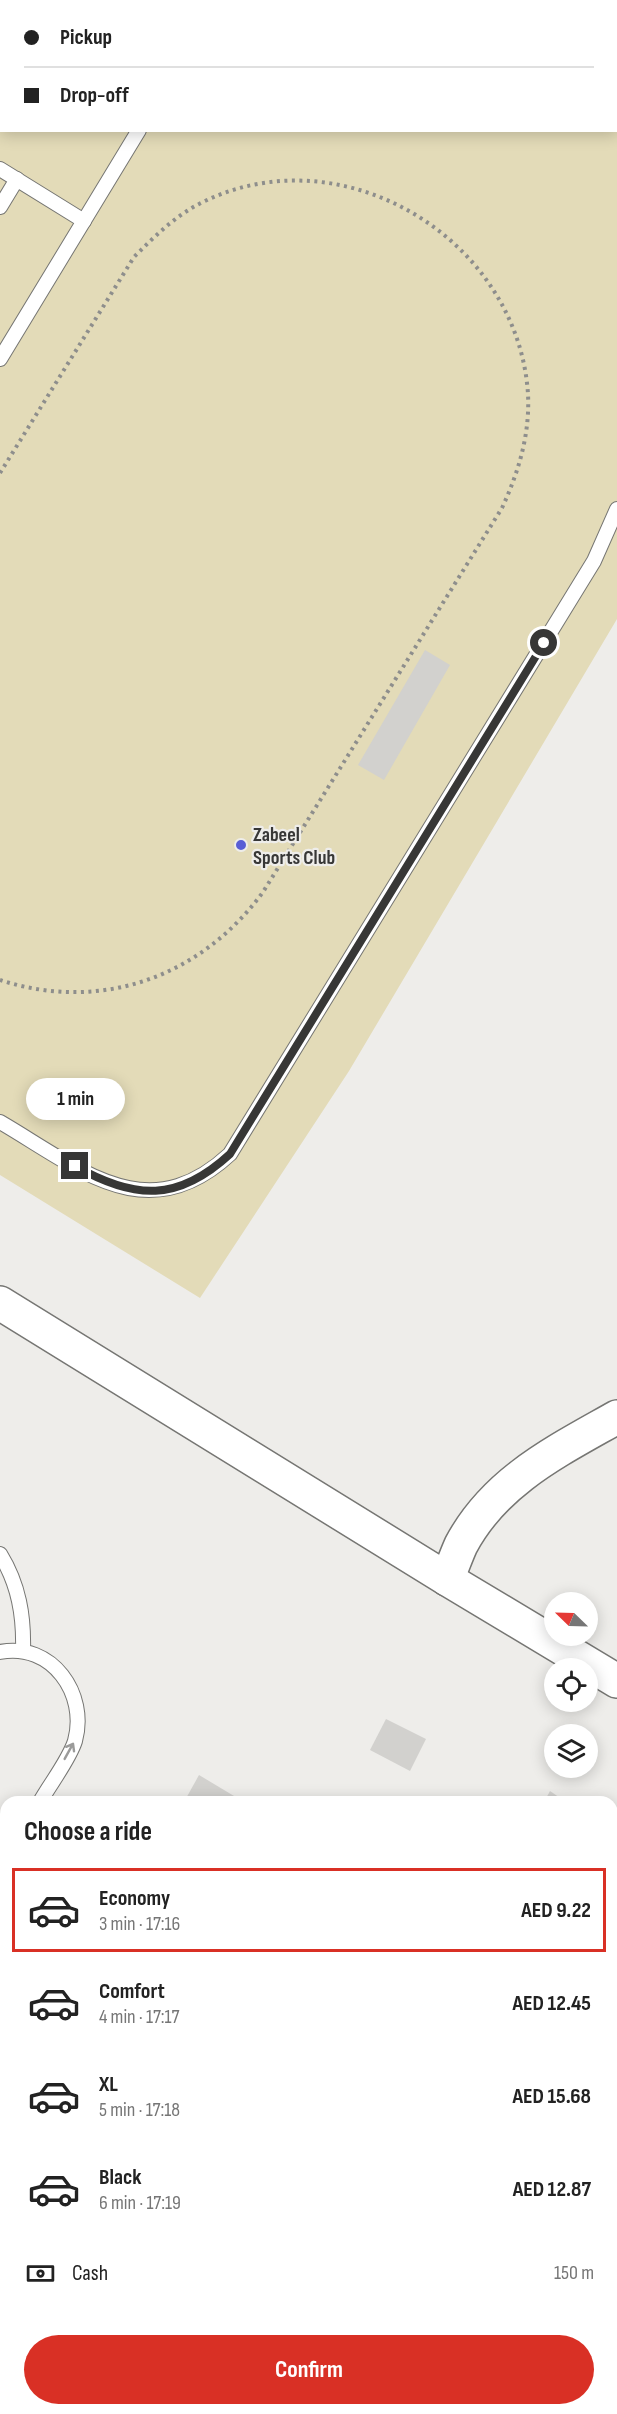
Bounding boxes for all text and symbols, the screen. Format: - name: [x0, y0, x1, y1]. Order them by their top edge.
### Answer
- text: Pickup: [60, 24, 112, 51]
- text: Drop-off: [60, 82, 129, 109]
- route start: [530, 629, 557, 656]
- place label: Zabeel Sports Club: [253, 823, 335, 870]
- marker: Zabeel Sports Club: [234, 838, 248, 852]
- callout: 1 min: [26, 1079, 124, 1121]
- text: 1 min: [57, 1087, 94, 1111]
- route end: [61, 1152, 88, 1179]
- north arrow: [544, 1592, 598, 1646]
- map controls: [544, 1592, 598, 1778]
- button: locate: [544, 1658, 598, 1712]
- button: layers: [544, 1724, 598, 1778]
- one-way arrow: [63, 1743, 75, 1760]
- text: Choose a ride: [24, 1816, 152, 1848]
- icon: car: [27, 1883, 81, 1937]
- text: Economy: [99, 1885, 170, 1912]
- text: AED 9.22: [521, 1897, 591, 1924]
- text: 3 min · 17:16: [99, 1912, 180, 1936]
- icon: car: [27, 1976, 81, 2030]
- text: Comfort: [99, 1978, 165, 2005]
- text: AED 12.45: [513, 1990, 591, 2017]
- text: 4 min · 17:17: [99, 2005, 180, 2029]
- icon: car: [27, 2069, 81, 2123]
- text: XL: [99, 2071, 118, 2098]
- text: AED 15.68: [513, 2083, 591, 2110]
- text: 5 min · 17:18: [99, 2098, 180, 2122]
- icon: car: [27, 2162, 81, 2216]
- text: Black: [99, 2164, 141, 2191]
- text: AED 12.87: [513, 2176, 591, 2203]
- text: 6 min · 17:19: [99, 2191, 181, 2215]
- icon: cash: [24, 2257, 57, 2290]
- text: Cash: [72, 2260, 108, 2287]
- text: 150 m: [554, 2261, 594, 2285]
- button: Confirm: [24, 2335, 594, 2404]

